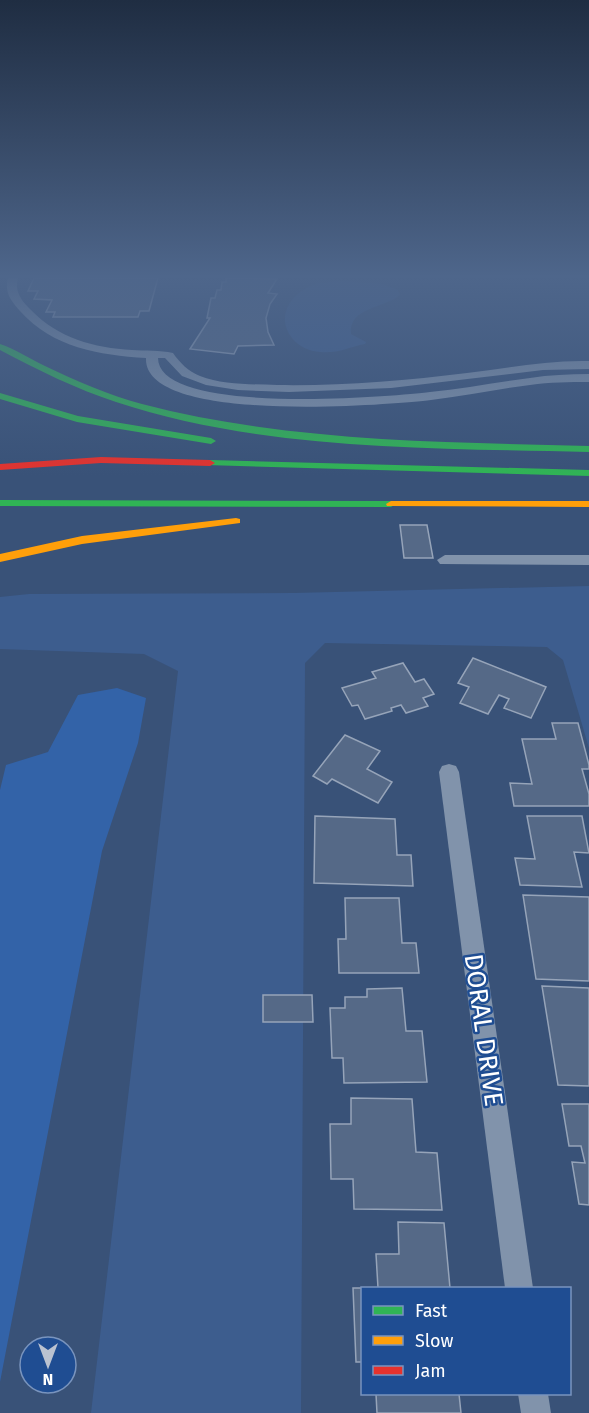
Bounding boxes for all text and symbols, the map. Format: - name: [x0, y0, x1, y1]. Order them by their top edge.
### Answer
- street label: DORAL DRIVE: [457, 952, 510, 1108]
- legend: [361, 1287, 571, 1395]
- text: Fast: [415, 1300, 448, 1322]
- text: Slow: [415, 1330, 454, 1352]
- north arrow: [18, 1335, 78, 1395]
- text: Jam: [415, 1360, 446, 1382]
- text: N: [43, 1370, 53, 1389]

